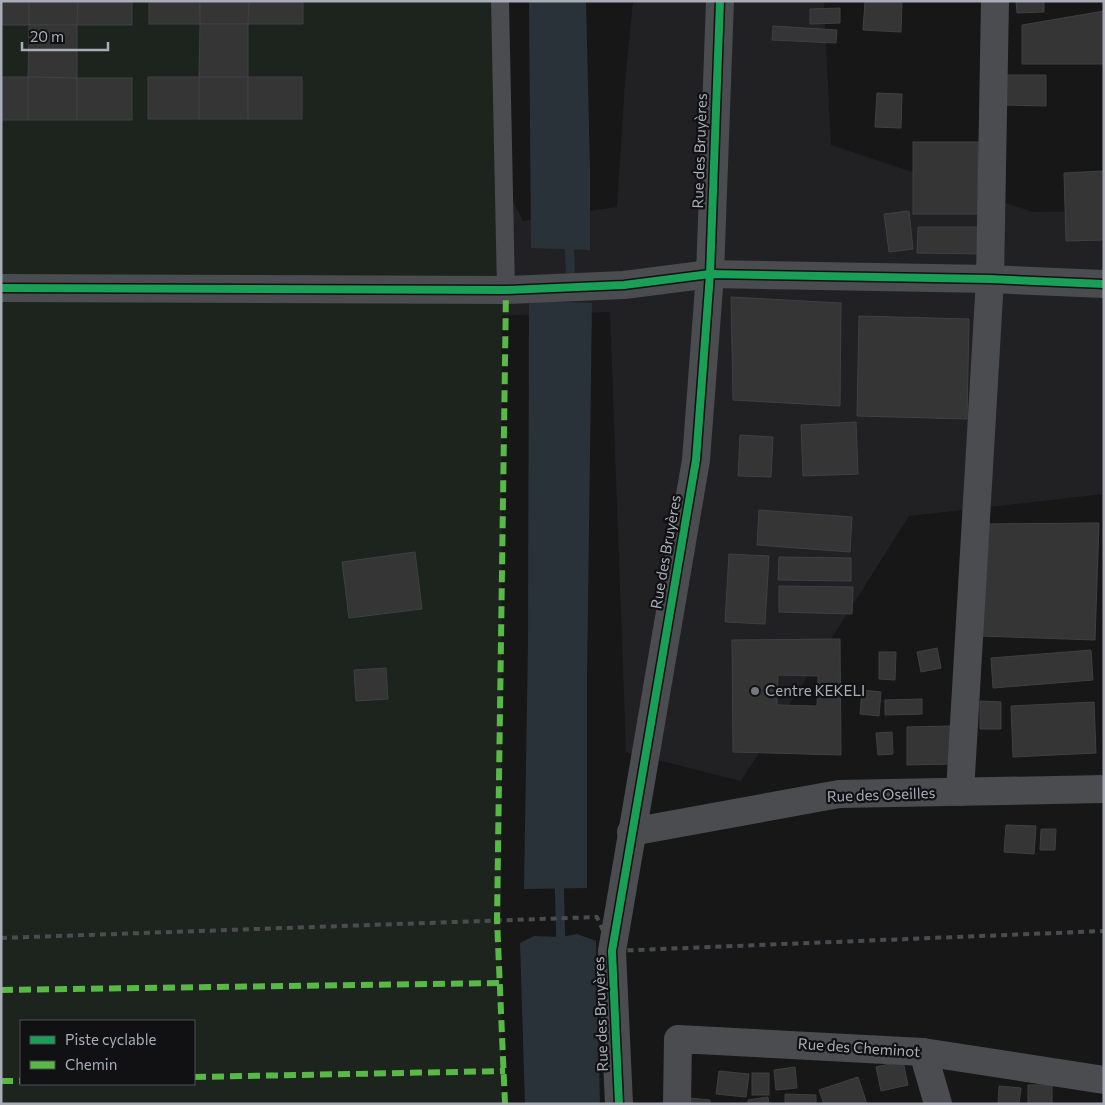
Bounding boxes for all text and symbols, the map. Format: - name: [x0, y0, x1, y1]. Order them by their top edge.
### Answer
- scale bar: [22, 20, 109, 52]
- text: 20 m: [30, 27, 64, 45]
- street label: Rue des Bruyères: [688, 93, 710, 209]
- street label: Rue des Bruyères: [646, 493, 684, 610]
- place label: Centre KEKELI: [765, 681, 865, 699]
- marker: Centre KEKELI: [749, 685, 761, 697]
- street label: Rue des Oseilles: [826, 783, 936, 805]
- street label: Rue des Bruyères: [589, 956, 611, 1072]
- legend: [20, 1020, 195, 1085]
- text: Piste cyclable: [65, 1030, 157, 1048]
- street label: Rue des Cheminot: [797, 1034, 921, 1060]
- text: Chemin: [65, 1055, 117, 1073]

